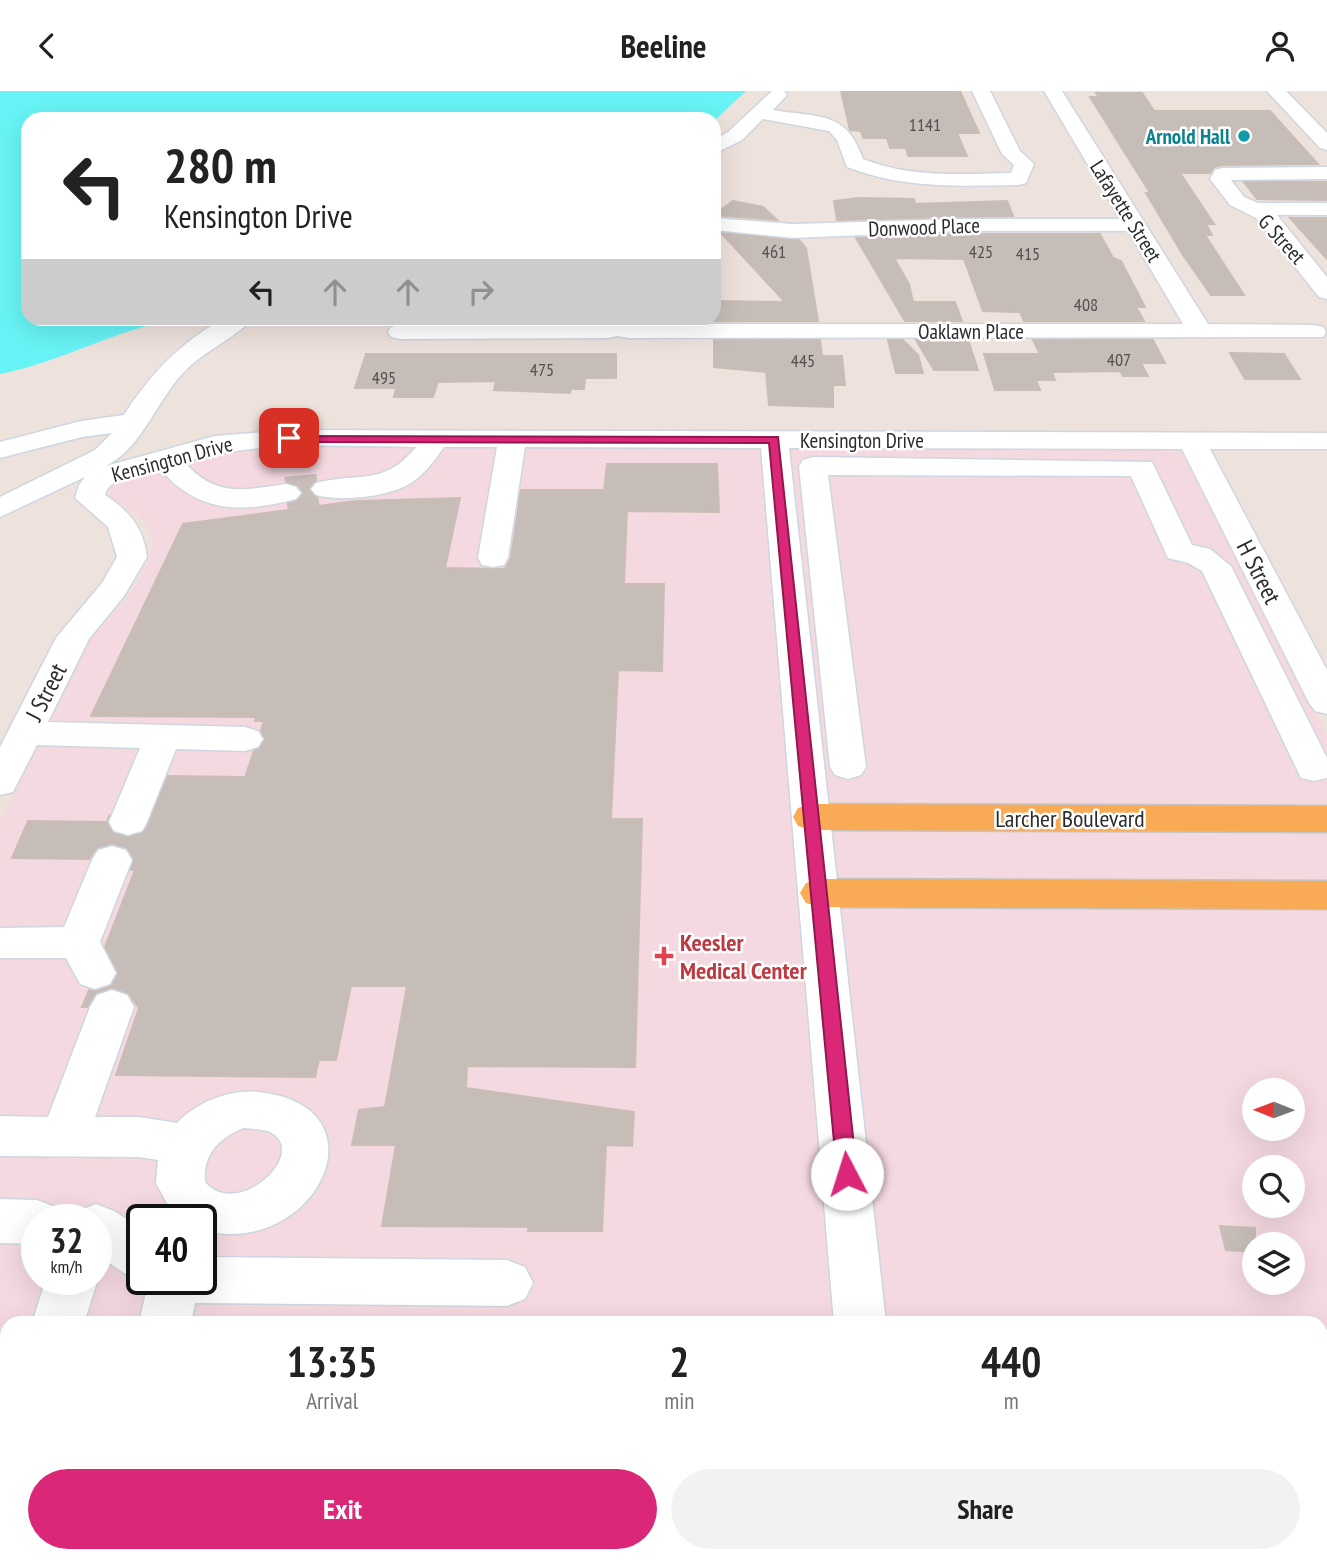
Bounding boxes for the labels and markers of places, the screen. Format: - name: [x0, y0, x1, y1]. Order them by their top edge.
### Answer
- place label: Arnold Hall: [1145, 123, 1231, 150]
- marker: Arnold Hall: [1236, 128, 1252, 144]
- pin: [259, 408, 319, 468]
- place label: Keesler Medical Center: [680, 927, 808, 986]
- marker: Keesler Medical Center: [654, 946, 674, 966]

